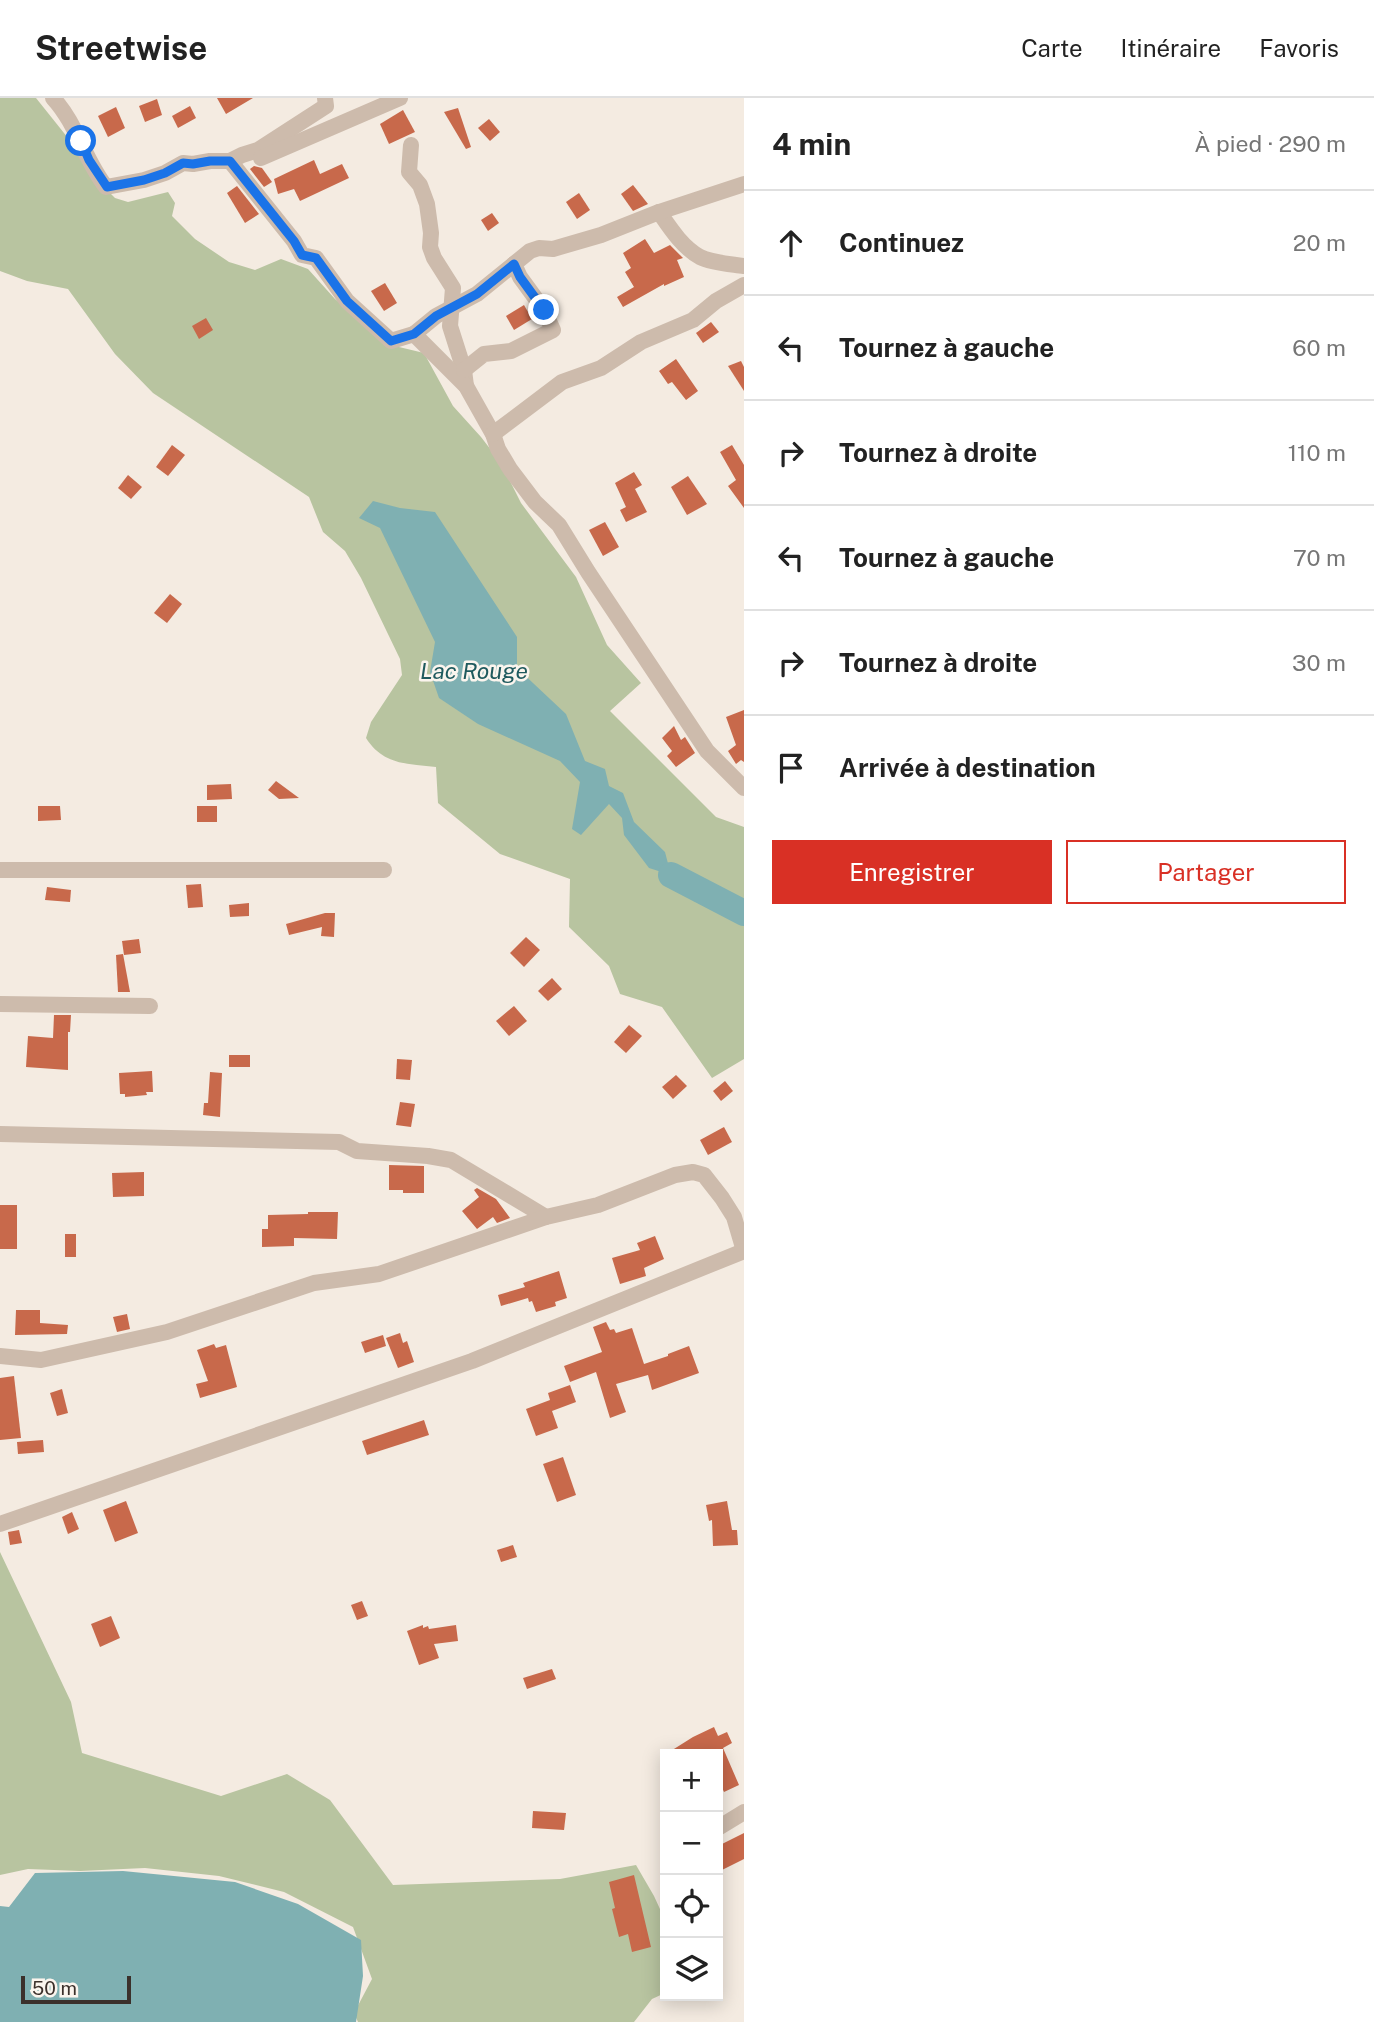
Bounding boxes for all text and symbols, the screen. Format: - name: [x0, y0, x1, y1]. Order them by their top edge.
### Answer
- text: Streetwise: [35, 29, 207, 67]
- text: Carte: [1021, 34, 1083, 62]
- text: Itinéraire: [1121, 34, 1221, 62]
- text: Favoris: [1259, 34, 1339, 62]
- route start: [65, 125, 96, 156]
- text: 4 min: [772, 126, 851, 162]
- text: À pied · 290 m: [1194, 130, 1346, 157]
- icon: ahead: [772, 224, 810, 262]
- text: Continuez: [839, 227, 964, 258]
- text: 20 m: [1293, 229, 1346, 256]
- route end: [528, 294, 559, 325]
- icon: left: [772, 329, 810, 367]
- text: Tournez à gauche: [839, 332, 1054, 363]
- text: 60 m: [1292, 334, 1346, 361]
- icon: right: [772, 434, 810, 472]
- text: Tournez à droite: [839, 437, 1037, 468]
- text: 110 m: [1288, 439, 1346, 466]
- icon: left: [772, 539, 810, 577]
- text: Tournez à gauche: [839, 542, 1054, 573]
- text: 70 m: [1293, 544, 1346, 571]
- icon: right: [772, 644, 810, 682]
- text: Tournez à droite: [839, 647, 1037, 678]
- text: 30 m: [1292, 649, 1346, 676]
- water label: Lac Rouge: [420, 657, 528, 684]
- icon: arrive: [772, 749, 810, 787]
- text: Arrivée à destination: [839, 752, 1096, 783]
- button: Enregistrer: [772, 840, 1052, 904]
- button: Partager: [1066, 840, 1346, 904]
- map controls: [660, 1749, 723, 2001]
- button: +: [660, 1749, 723, 1812]
- button: −: [660, 1812, 723, 1875]
- button: locate: [660, 1875, 723, 1938]
- button: layers: [660, 1938, 723, 2001]
- scale bar: [21, 1973, 131, 2005]
- text: 50 m: [32, 1977, 77, 1999]

